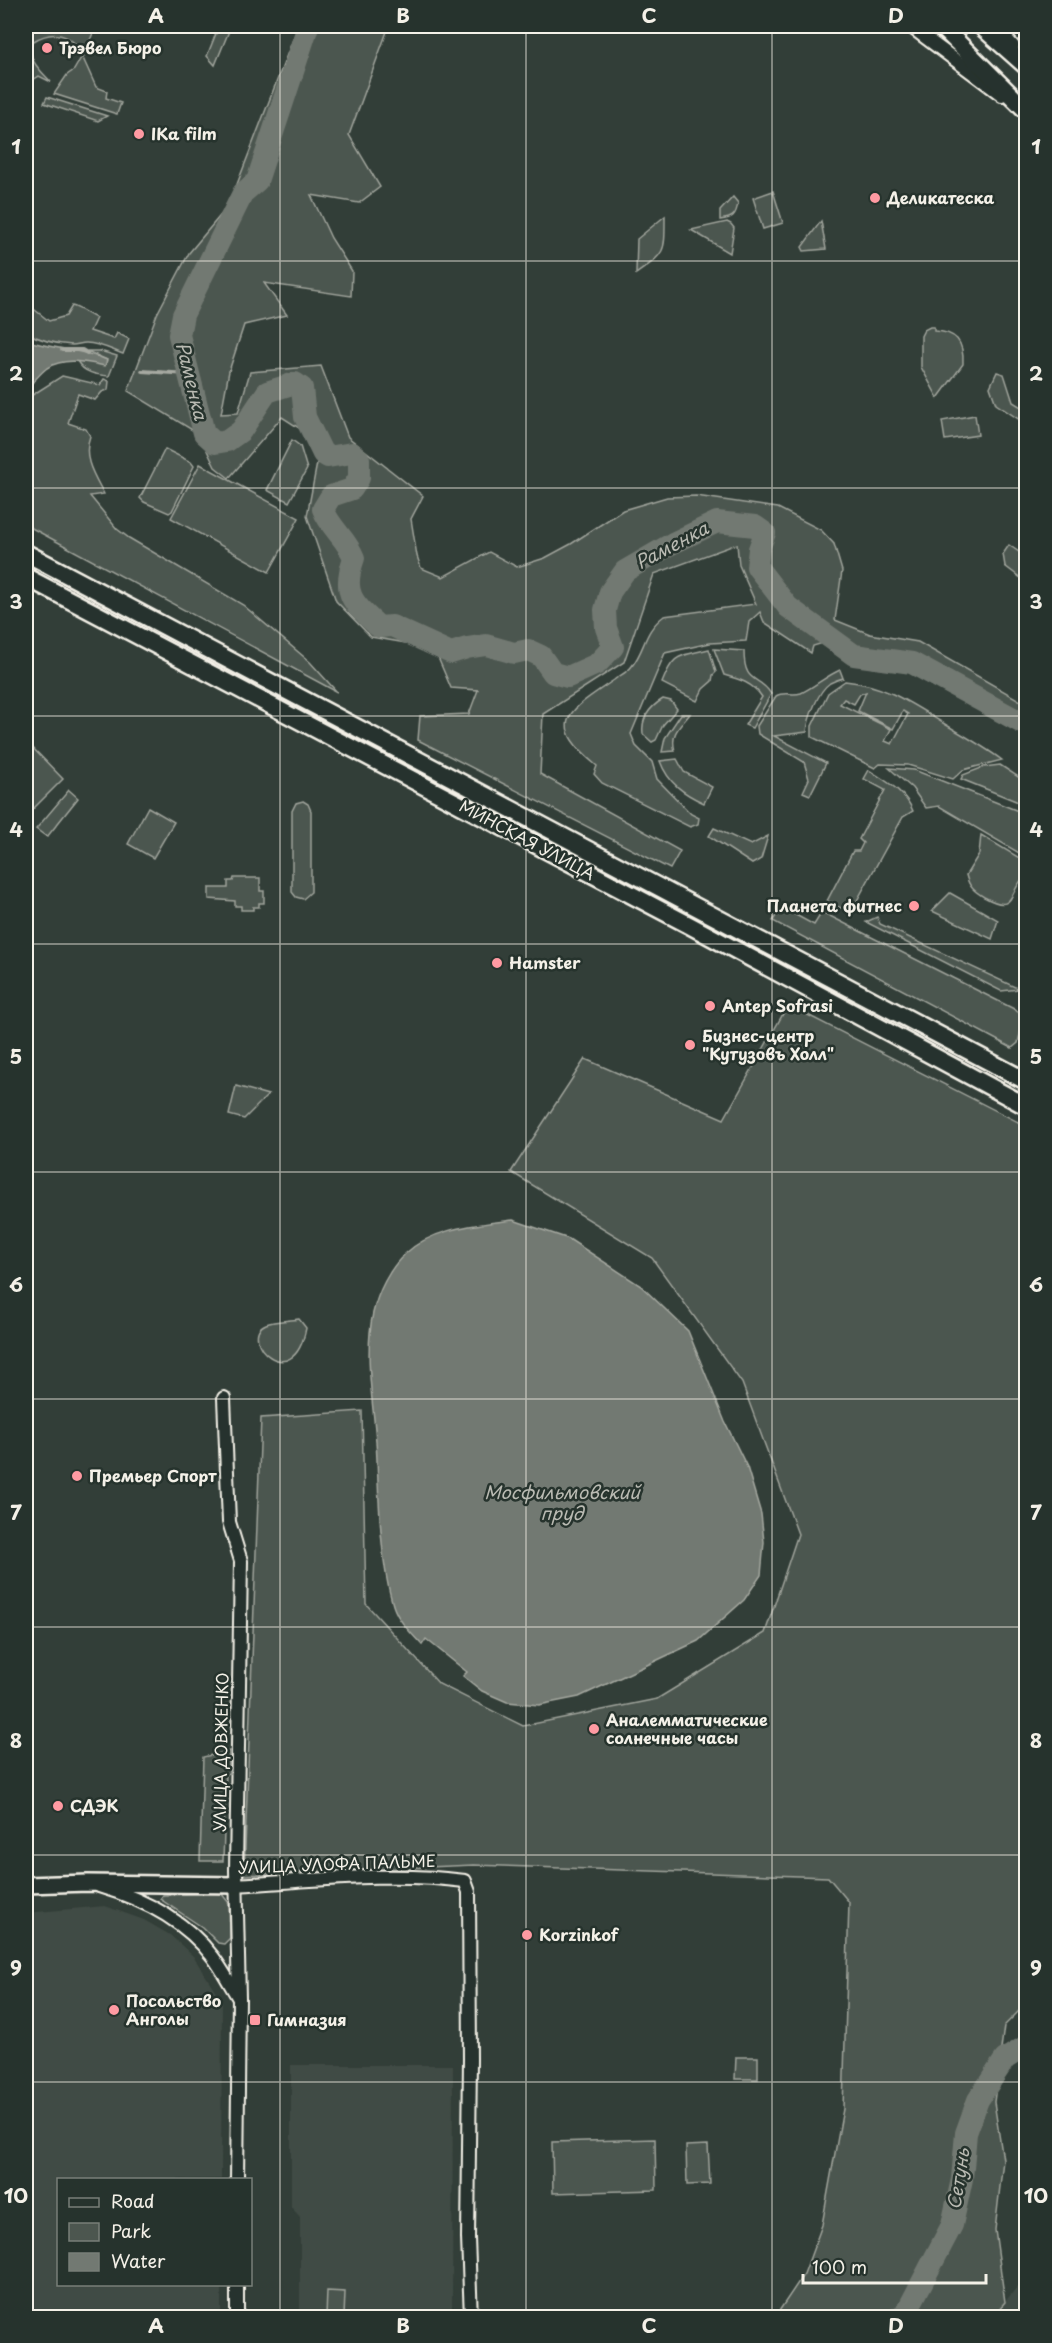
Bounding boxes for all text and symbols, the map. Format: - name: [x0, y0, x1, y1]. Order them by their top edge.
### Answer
- text: A: [148, 0, 164, 30]
- text: B: [396, 0, 410, 30]
- text: C: [641, 0, 657, 30]
- text: D: [888, 0, 904, 30]
- place label: Трэвел Бюро: [59, 35, 162, 59]
- marker: Трэвел Бюро: [40, 41, 54, 55]
- place label: IKa film: [151, 121, 217, 145]
- marker: IKa film: [132, 127, 146, 141]
- text: 1: [11, 131, 21, 161]
- text: 1: [1031, 131, 1041, 161]
- place label: Деликатеска: [886, 185, 995, 209]
- marker: Деликатеска: [868, 191, 882, 205]
- water label: Раменка: [170, 339, 215, 423]
- text: 2: [9, 358, 23, 388]
- text: 2: [1029, 358, 1043, 388]
- water label: Раменка: [630, 514, 713, 575]
- text: 3: [9, 586, 23, 616]
- text: 3: [1029, 586, 1043, 616]
- street label: МИНСКАЯ УЛИЦА: [455, 793, 600, 885]
- text: 4: [9, 814, 23, 844]
- text: 4: [1029, 814, 1043, 844]
- place label: Планета фитнес: [767, 893, 902, 917]
- marker: Планета фитнес: [907, 899, 921, 913]
- place label: Hamster: [509, 950, 581, 974]
- marker: Hamster: [490, 956, 504, 970]
- place label: Antep Sofrasi: [722, 993, 833, 1017]
- marker: Antep Sofrasi: [703, 999, 717, 1013]
- place label: Бизнес-центр "Кутузовъ Холл": [702, 1023, 834, 1065]
- marker: Бизнес-центр "Кутузовъ Холл": [683, 1038, 697, 1052]
- text: 5: [10, 1041, 22, 1071]
- text: 5: [1030, 1041, 1042, 1071]
- text: 6: [9, 1269, 23, 1299]
- text: 6: [1029, 1269, 1043, 1299]
- place label: Премьер Спорт: [89, 1463, 217, 1487]
- marker: Премьер Спорт: [70, 1469, 84, 1483]
- water label: Мосфильмовский пруд: [484, 1478, 642, 1526]
- text: 7: [10, 1497, 22, 1527]
- text: 7: [1030, 1497, 1042, 1527]
- street label: УЛИЦА ДОВЖЕНКО: [207, 1672, 233, 1832]
- place label: Аналемматические солнечные часы: [606, 1707, 768, 1749]
- marker: Аналемматические солнечные часы: [587, 1722, 601, 1736]
- text: 8: [10, 1725, 22, 1755]
- text: 8: [1030, 1725, 1042, 1755]
- place label: СДЭК: [70, 1793, 118, 1817]
- marker: СДЭК: [51, 1799, 65, 1813]
- street label: УЛИЦА УЛОФА ПАЛЬМЕ: [238, 1848, 436, 1878]
- place label: Korzinkof: [539, 1922, 620, 1946]
- marker: Korzinkof: [520, 1928, 534, 1942]
- text: 9: [10, 1952, 22, 1982]
- text: 9: [1030, 1952, 1042, 1982]
- place label: Посольство Анголы: [126, 1988, 222, 2030]
- marker: Посольство Анголы: [107, 2003, 121, 2017]
- place label: Гимназия: [267, 2007, 347, 2031]
- marker: Гимназия: [248, 2013, 262, 2027]
- water label: Сетунь: [939, 2145, 976, 2211]
- legend: [57, 2178, 252, 2286]
- text: 10: [4, 2180, 28, 2210]
- text: 10: [1024, 2180, 1048, 2210]
- text: Road: [111, 2187, 155, 2214]
- text: Park: [111, 2217, 151, 2244]
- text: Water: [111, 2247, 166, 2274]
- scale bar: [803, 2247, 986, 2285]
- text: 100 m: [812, 2253, 867, 2280]
- text: A: [148, 2310, 164, 2340]
- text: B: [396, 2310, 410, 2340]
- text: C: [641, 2310, 657, 2340]
- text: D: [888, 2310, 904, 2340]

